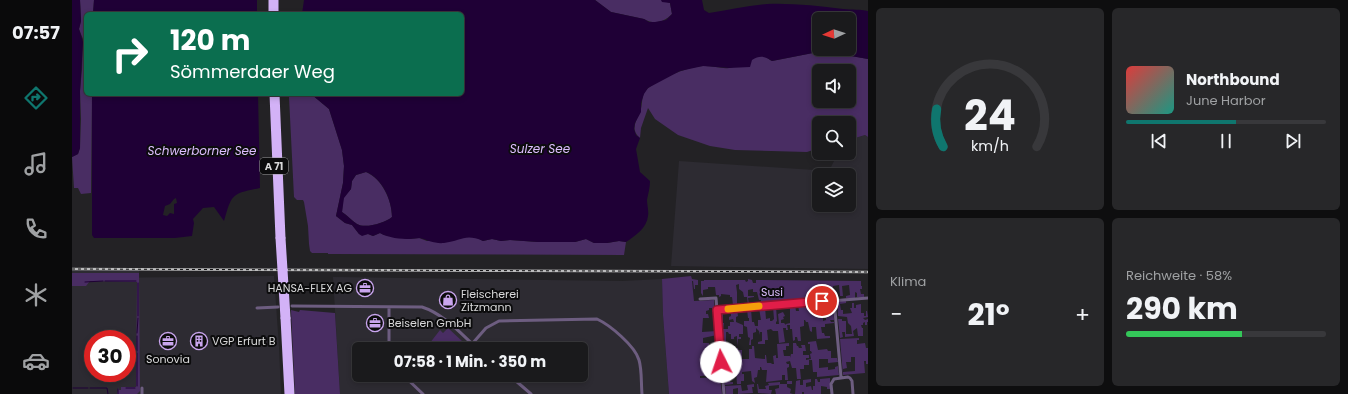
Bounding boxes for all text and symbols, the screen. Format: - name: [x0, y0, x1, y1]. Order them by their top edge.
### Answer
- north arrow: [812, 12, 856, 56]
- map controls: [812, 12, 856, 212]
- text: 07:57: [12, 20, 60, 45]
- text: 120 m: [170, 21, 250, 60]
- icon: right: [104, 28, 156, 80]
- text: Sömmerdaer Weg: [170, 59, 335, 84]
- button: sound: [812, 64, 856, 108]
- text: Northbound: [1186, 69, 1280, 90]
- icon: directions: [22, 84, 50, 112]
- text: 24: [964, 86, 1016, 145]
- text: June Harbor: [1186, 91, 1266, 110]
- button: search: [812, 116, 856, 160]
- icon: previous: [1148, 130, 1170, 152]
- icon: pause: [1215, 130, 1237, 152]
- icon: next: [1282, 130, 1304, 152]
- text: km/h: [971, 135, 1009, 155]
- water label: Sulzer See: [510, 140, 571, 157]
- water label: Schwerborner See: [147, 142, 257, 159]
- icon: music: [22, 150, 50, 178]
- road number: A 71: [260, 158, 288, 174]
- button: layers: [812, 168, 856, 212]
- icon: phone: [22, 215, 50, 243]
- text: Reichweite · 58%: [1126, 266, 1232, 285]
- text: Klima: [890, 272, 926, 291]
- office icon: HANSA-FLEX AG: [355, 278, 375, 298]
- place label: HANSA-FLEX AG: [268, 280, 352, 296]
- icon: climate: [22, 281, 50, 309]
- park label: Susi: [761, 284, 783, 300]
- pin: [805, 284, 839, 318]
- place label: Fleischerei Zitzmann: [461, 286, 519, 315]
- text: 290 km: [1126, 287, 1238, 330]
- shop icon: Fleischerei Zitzmann: [438, 290, 458, 310]
- icon: arrive: [811, 290, 833, 312]
- text: 21°: [967, 293, 1010, 336]
- text: −: [890, 299, 902, 330]
- text: +: [1075, 299, 1090, 330]
- office icon: Beiselen GmbH: [365, 313, 385, 333]
- place label: Beiselen GmbH: [388, 315, 471, 331]
- speed limit sign: 30: [84, 330, 136, 382]
- office icon: Sonovia: [158, 331, 178, 351]
- building icon: VGP Erfurt B: [189, 331, 209, 351]
- place label: VGP Erfurt B: [212, 333, 276, 349]
- position arrow: [700, 341, 742, 383]
- icon: car: [22, 347, 50, 375]
- place label: Sonovia: [146, 351, 190, 367]
- text: 07:58 · 1 Min. · 350 m: [394, 351, 546, 372]

